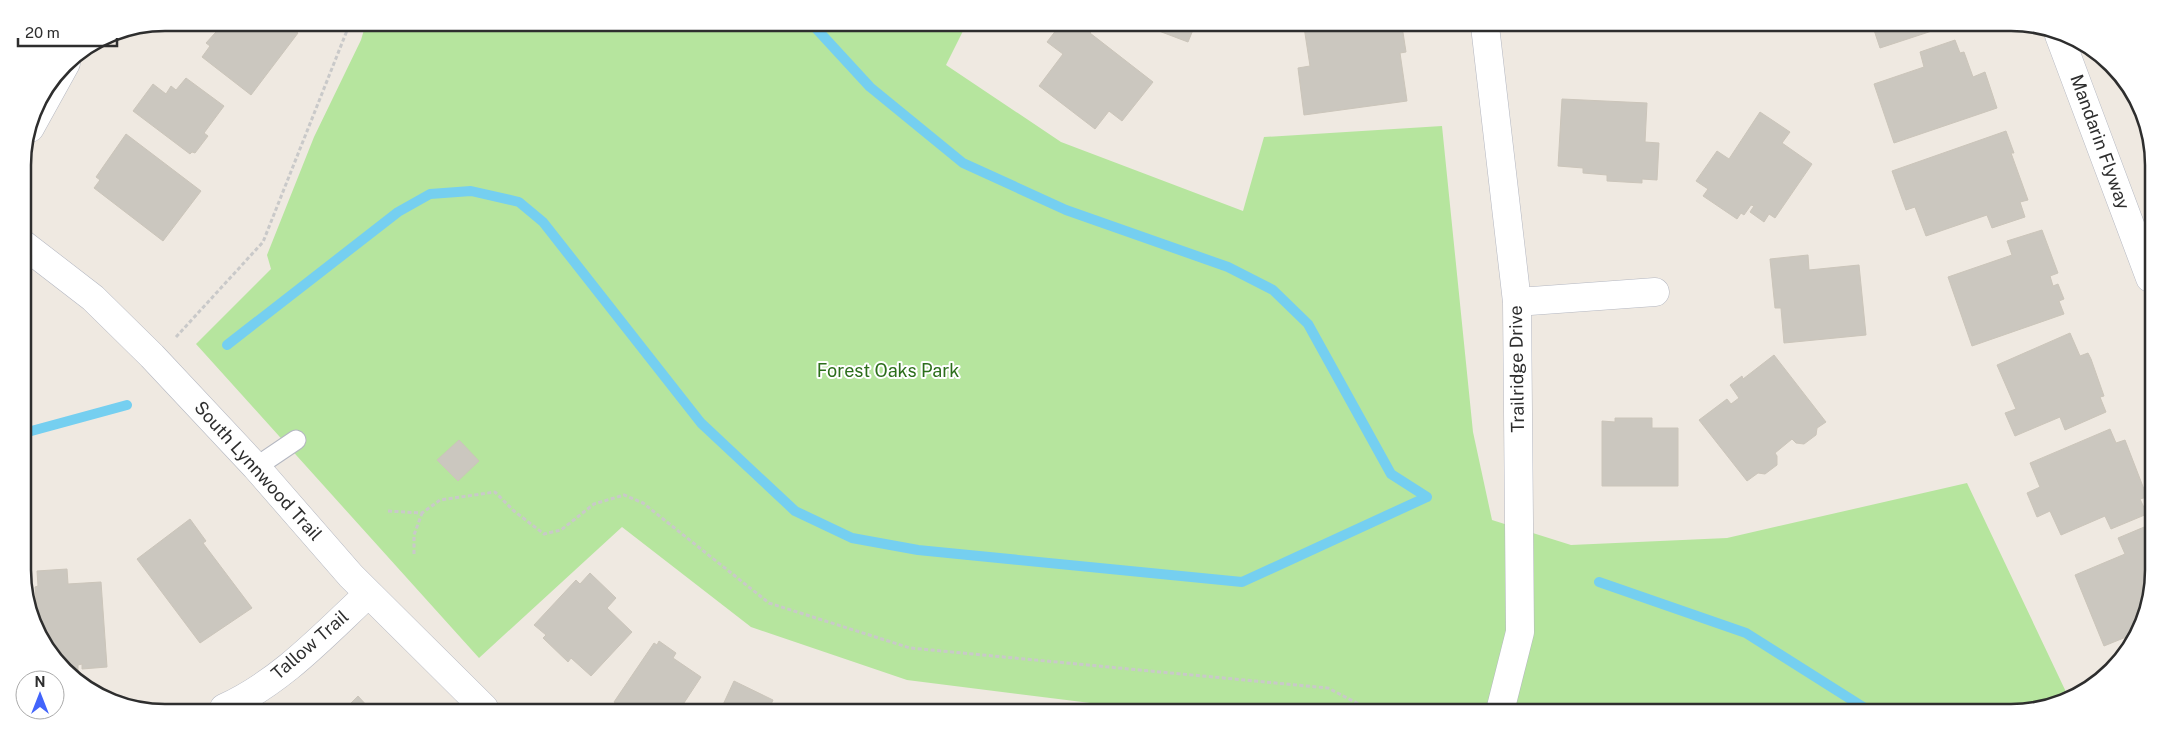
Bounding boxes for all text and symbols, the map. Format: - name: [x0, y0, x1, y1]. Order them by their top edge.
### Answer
- scale bar: [18, 15, 116, 47]
- text: 20 m: [25, 24, 60, 41]
- street label: Mandarin Flyway: [2066, 72, 2135, 212]
- street label: Trailridge Drive: [1505, 305, 1528, 433]
- park label: Forest Oaks Park: [817, 360, 959, 381]
- street label: South Lynnwood Trail: [190, 397, 327, 545]
- street label: Tallow Trail: [267, 606, 352, 684]
- north arrow: [15, 670, 65, 720]
- text: N: [35, 674, 45, 690]

